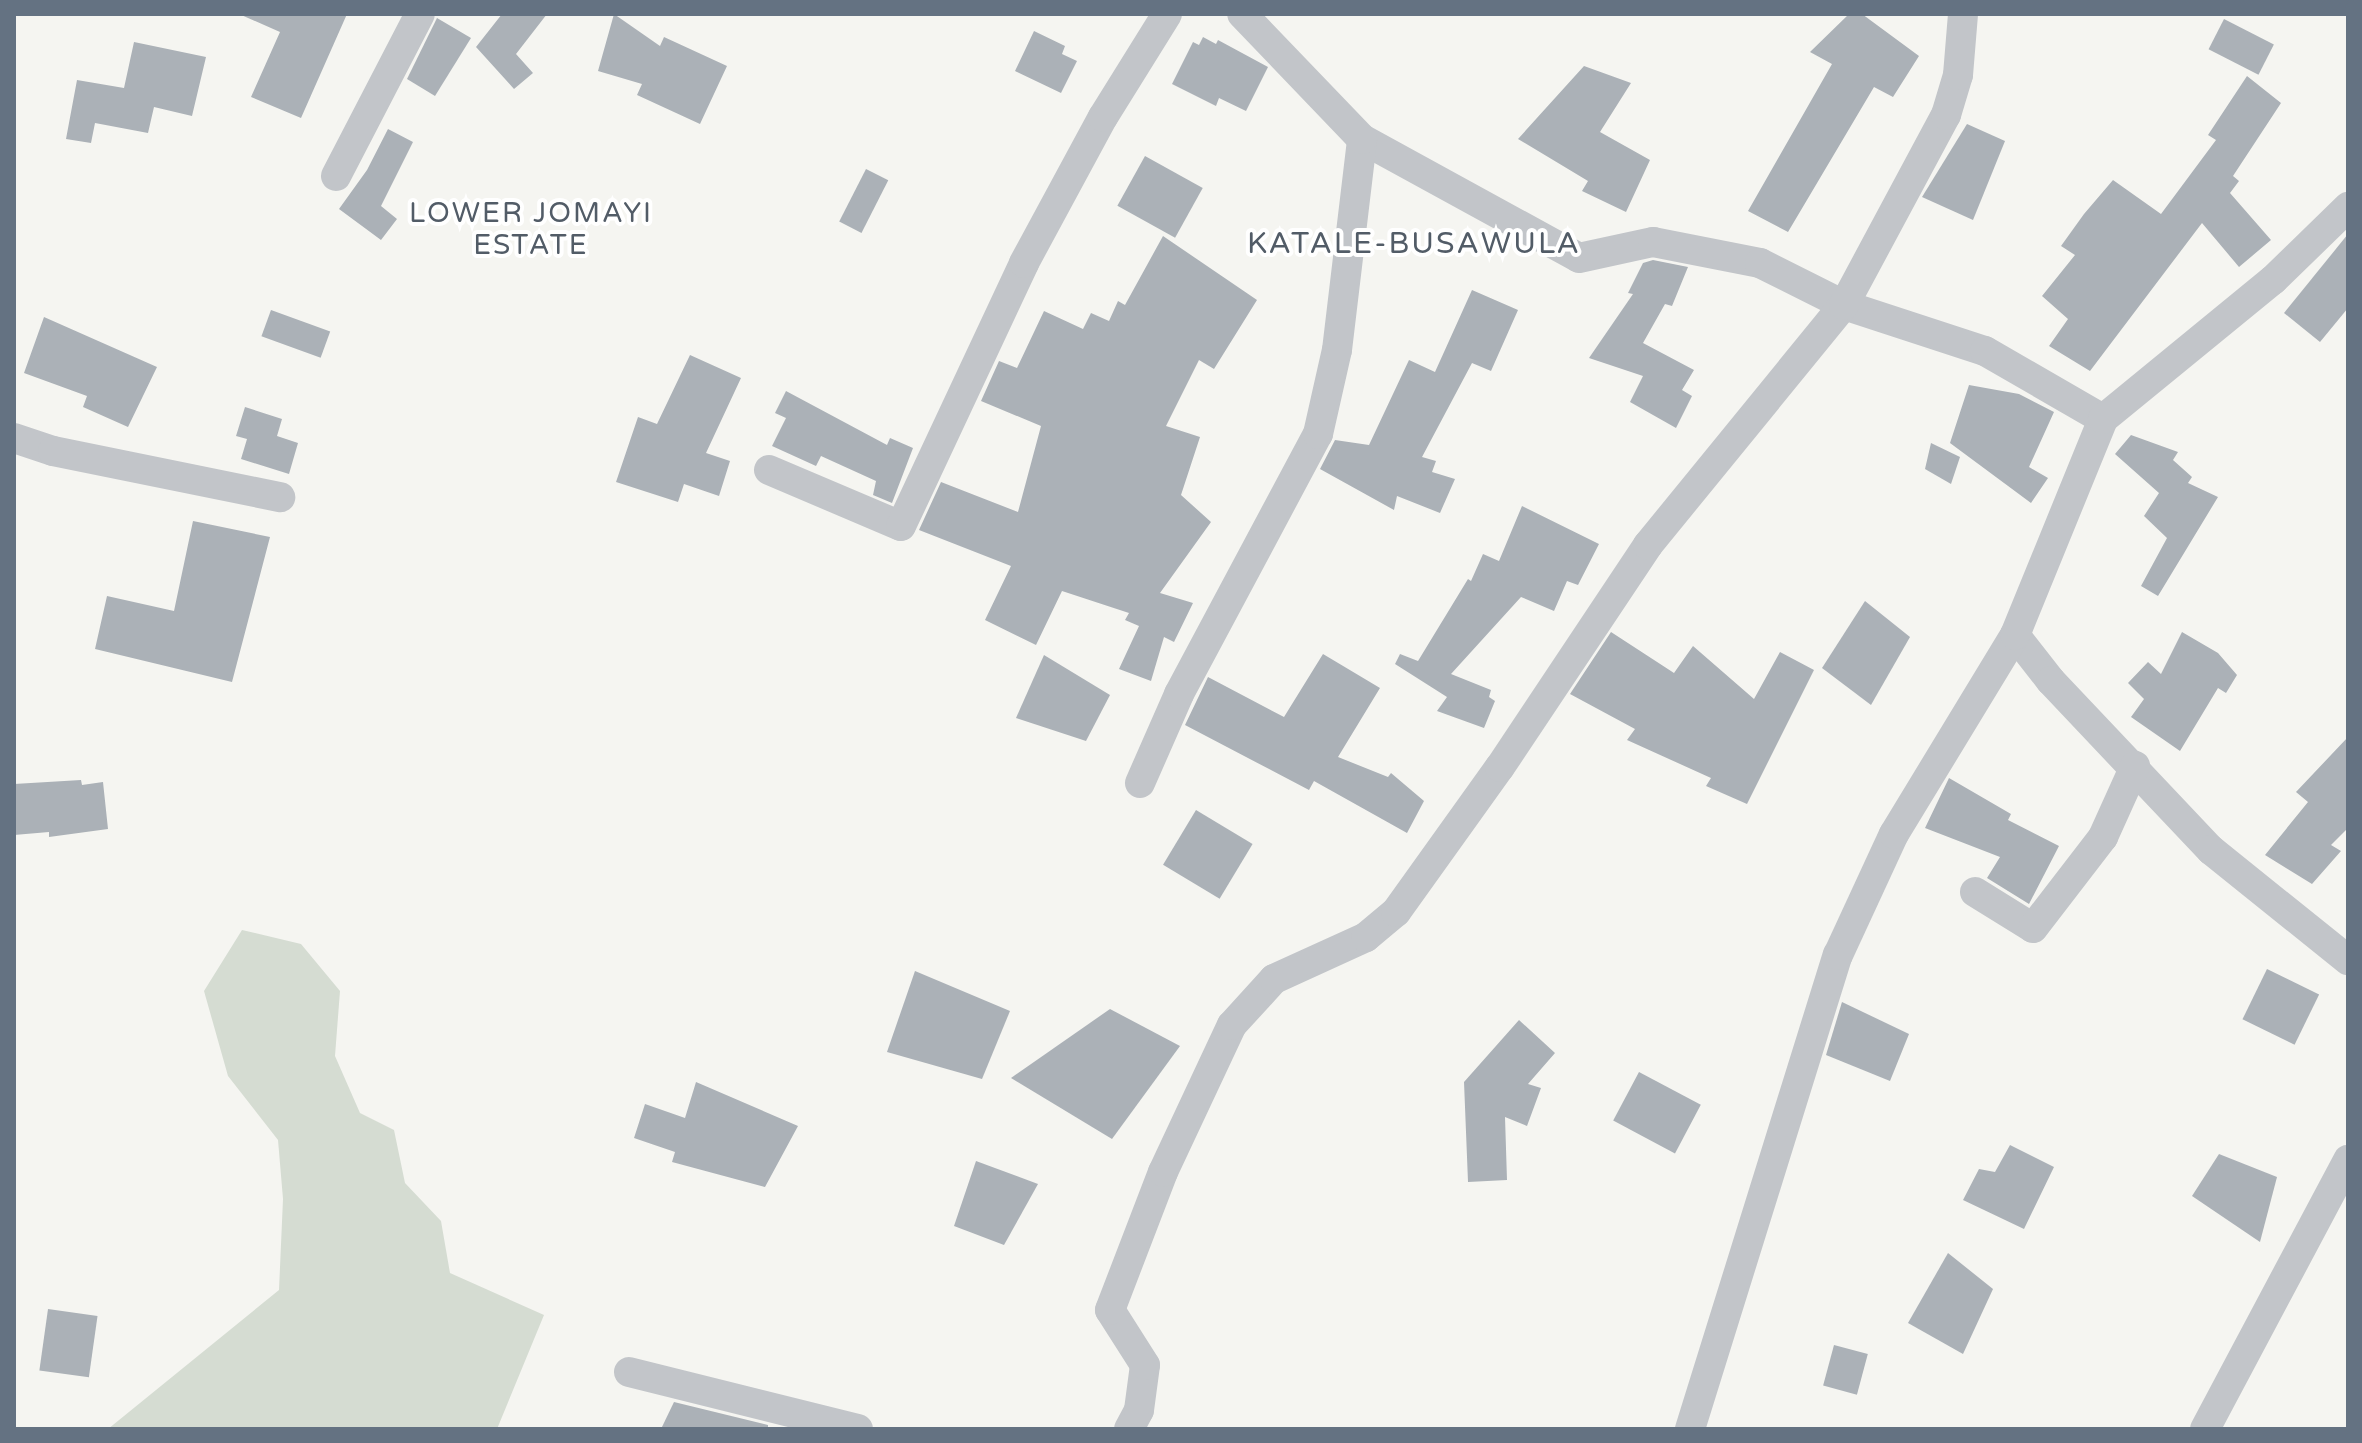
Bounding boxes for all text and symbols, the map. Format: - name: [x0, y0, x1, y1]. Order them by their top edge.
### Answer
- district label: LOWER JOMAYI ESTATE: [409, 196, 653, 262]
- district label: KATALE-BUSAWULA: [1247, 226, 1581, 262]

